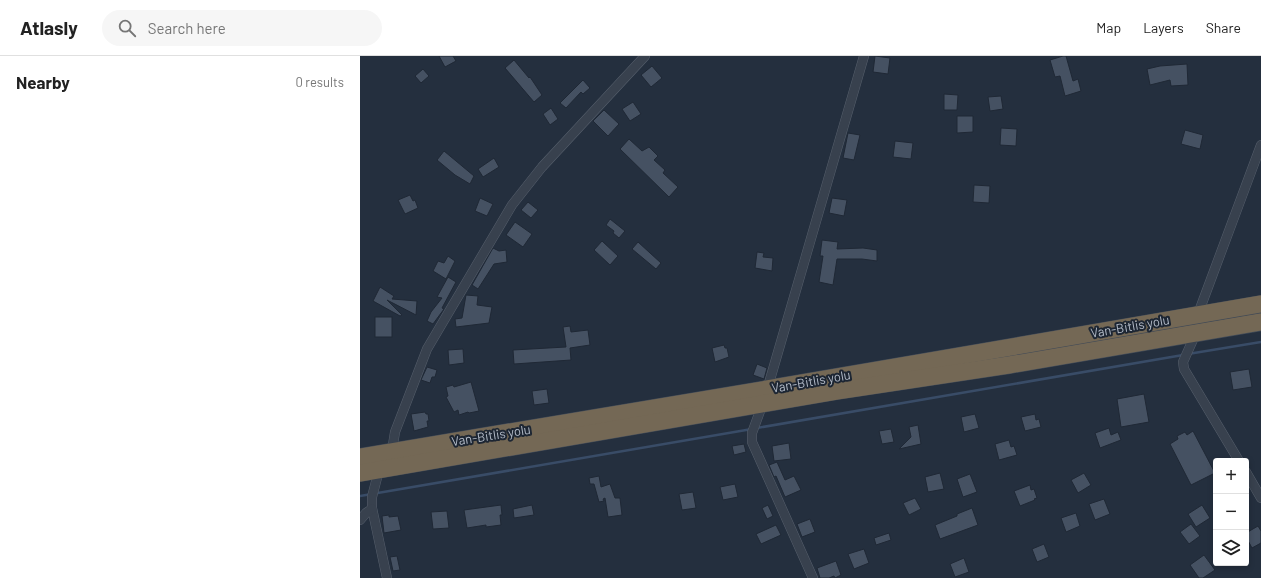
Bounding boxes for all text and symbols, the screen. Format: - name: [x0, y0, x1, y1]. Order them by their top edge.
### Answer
- search box: [102, 10, 382, 46]
- text: Atlasly: [20, 16, 78, 39]
- icon: search: [116, 17, 138, 39]
- text: Search here: [148, 19, 226, 37]
- text: Map: [1096, 19, 1121, 36]
- text: Layers: [1143, 19, 1184, 36]
- text: Share: [1206, 19, 1241, 36]
- text: Nearby: [16, 72, 70, 92]
- text: 0 results: [295, 74, 344, 90]
- street label: Van-Bitlis yolu: [1089, 311, 1171, 341]
- street label: Van-Bitlis yolu: [770, 366, 852, 396]
- street label: Van-Bitlis yolu: [450, 421, 532, 449]
- map controls: [1213, 458, 1249, 566]
- button: +: [1213, 458, 1249, 494]
- button: −: [1213, 494, 1249, 530]
- button: layers: [1213, 530, 1249, 566]

